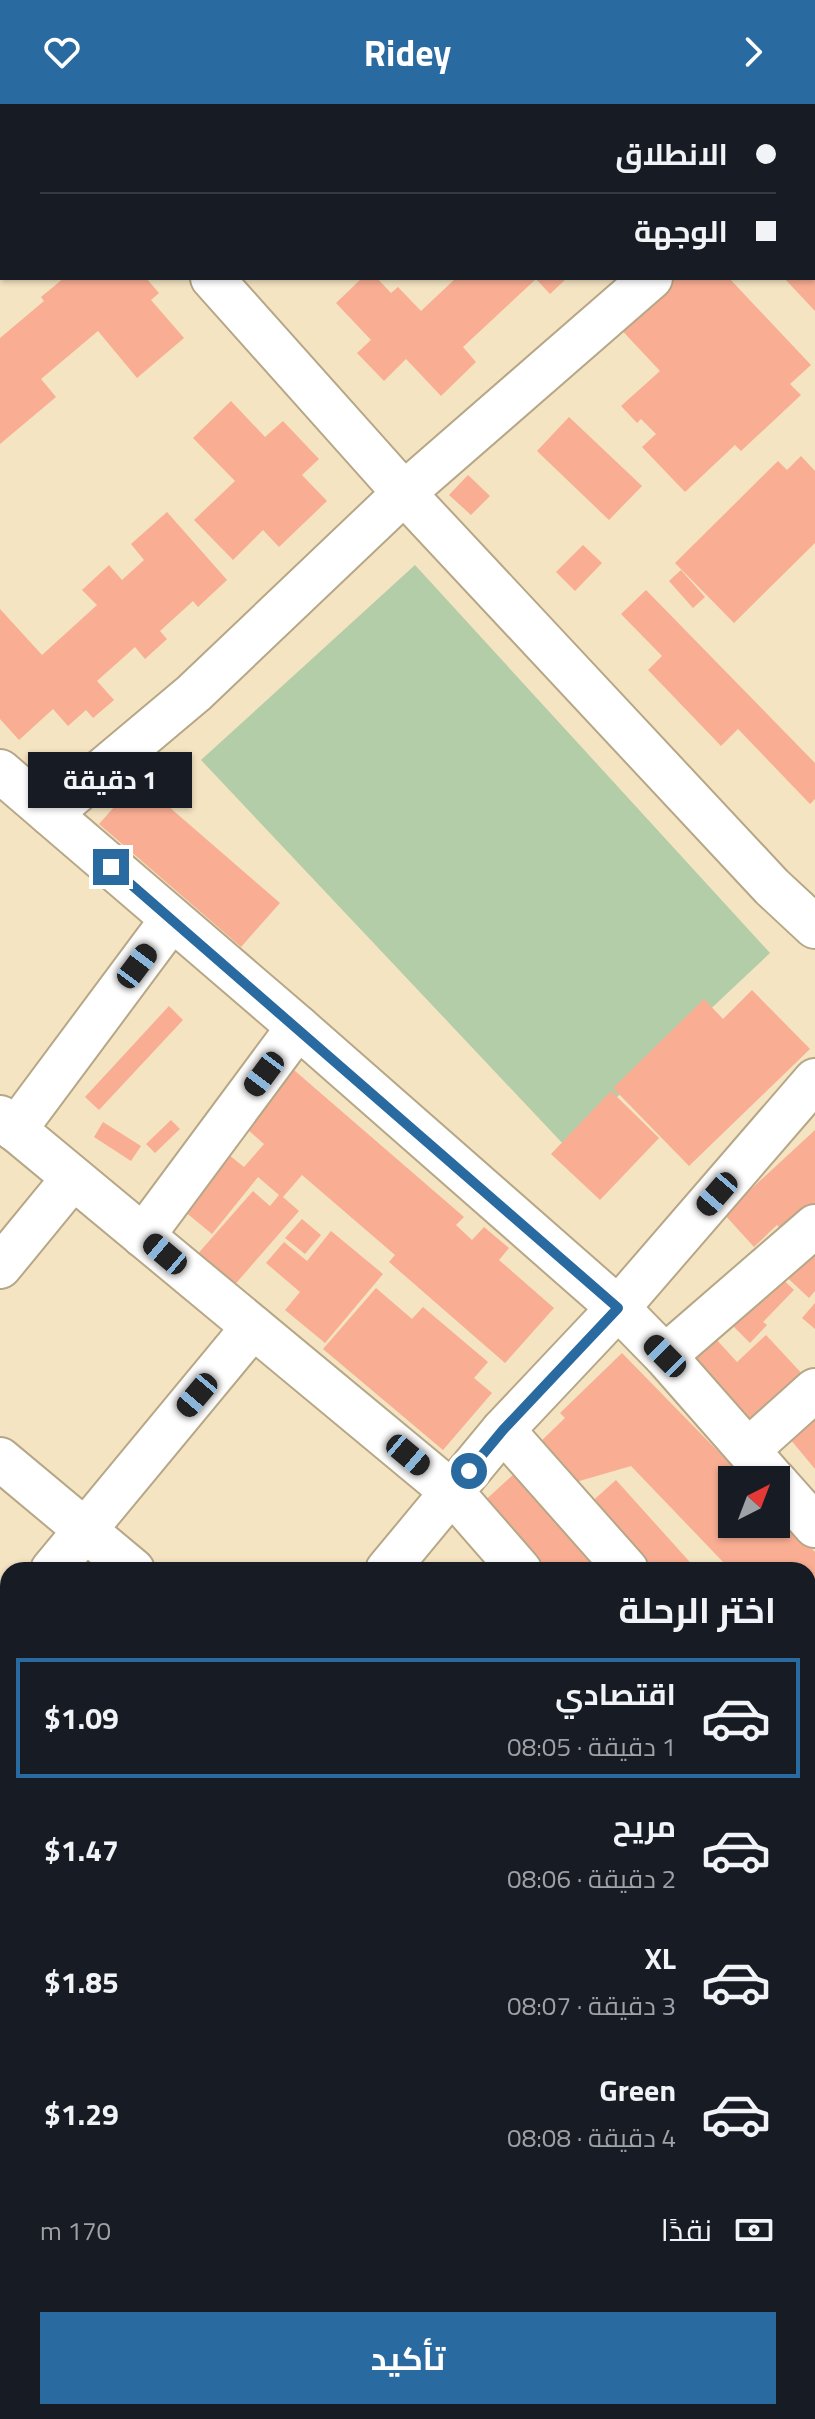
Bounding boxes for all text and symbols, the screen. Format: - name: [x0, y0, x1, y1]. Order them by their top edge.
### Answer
- text: Ridey: [364, 25, 451, 80]
- icon: heart: [40, 30, 84, 74]
- icon: forward: [731, 30, 775, 74]
- text: الانطلاق: [615, 131, 728, 177]
- text: الوجهة: [634, 208, 728, 254]
- callout: 1 دقيقة: [29, 751, 193, 807]
- text: 1 دقيقة: [63, 760, 157, 799]
- route end: [93, 849, 129, 885]
- car: [113, 940, 161, 992]
- car: [240, 1048, 288, 1100]
- car: [692, 1168, 742, 1220]
- car: [139, 1229, 191, 1279]
- car: [640, 1331, 690, 1381]
- car: [172, 1369, 222, 1421]
- car: [382, 1430, 434, 1480]
- route start: [451, 1453, 487, 1489]
- north arrow: [718, 1466, 790, 1538]
- map controls: [718, 1466, 790, 1538]
- text: اختر الرحلة: [618, 1582, 776, 1637]
- text: اقتصادي: [555, 1671, 676, 1717]
- icon: car: [700, 1682, 772, 1754]
- text: $1.09: [44, 1695, 119, 1741]
- text: 1 دقيقة · 08:05: [507, 1727, 676, 1766]
- text: مريح: [613, 1803, 676, 1849]
- icon: car: [700, 1814, 772, 1886]
- text: $1.47: [44, 1827, 119, 1873]
- text: 2 دقيقة · 08:06: [507, 1859, 676, 1898]
- text: XL: [645, 1935, 676, 1981]
- icon: car: [700, 1946, 772, 2018]
- text: $1.85: [44, 1959, 119, 2005]
- text: 3 دقيقة · 08:07: [507, 1986, 676, 2025]
- text: Green: [599, 2067, 676, 2113]
- icon: car: [700, 2078, 772, 2150]
- text: $1.29: [44, 2091, 119, 2137]
- text: 4 دقيقة · 08:08: [507, 2118, 676, 2157]
- text: نقدًا: [661, 2207, 712, 2253]
- icon: cash: [732, 2208, 776, 2252]
- text: 170 m: [40, 2211, 111, 2250]
- button: تأكيد: [40, 2312, 776, 2404]

